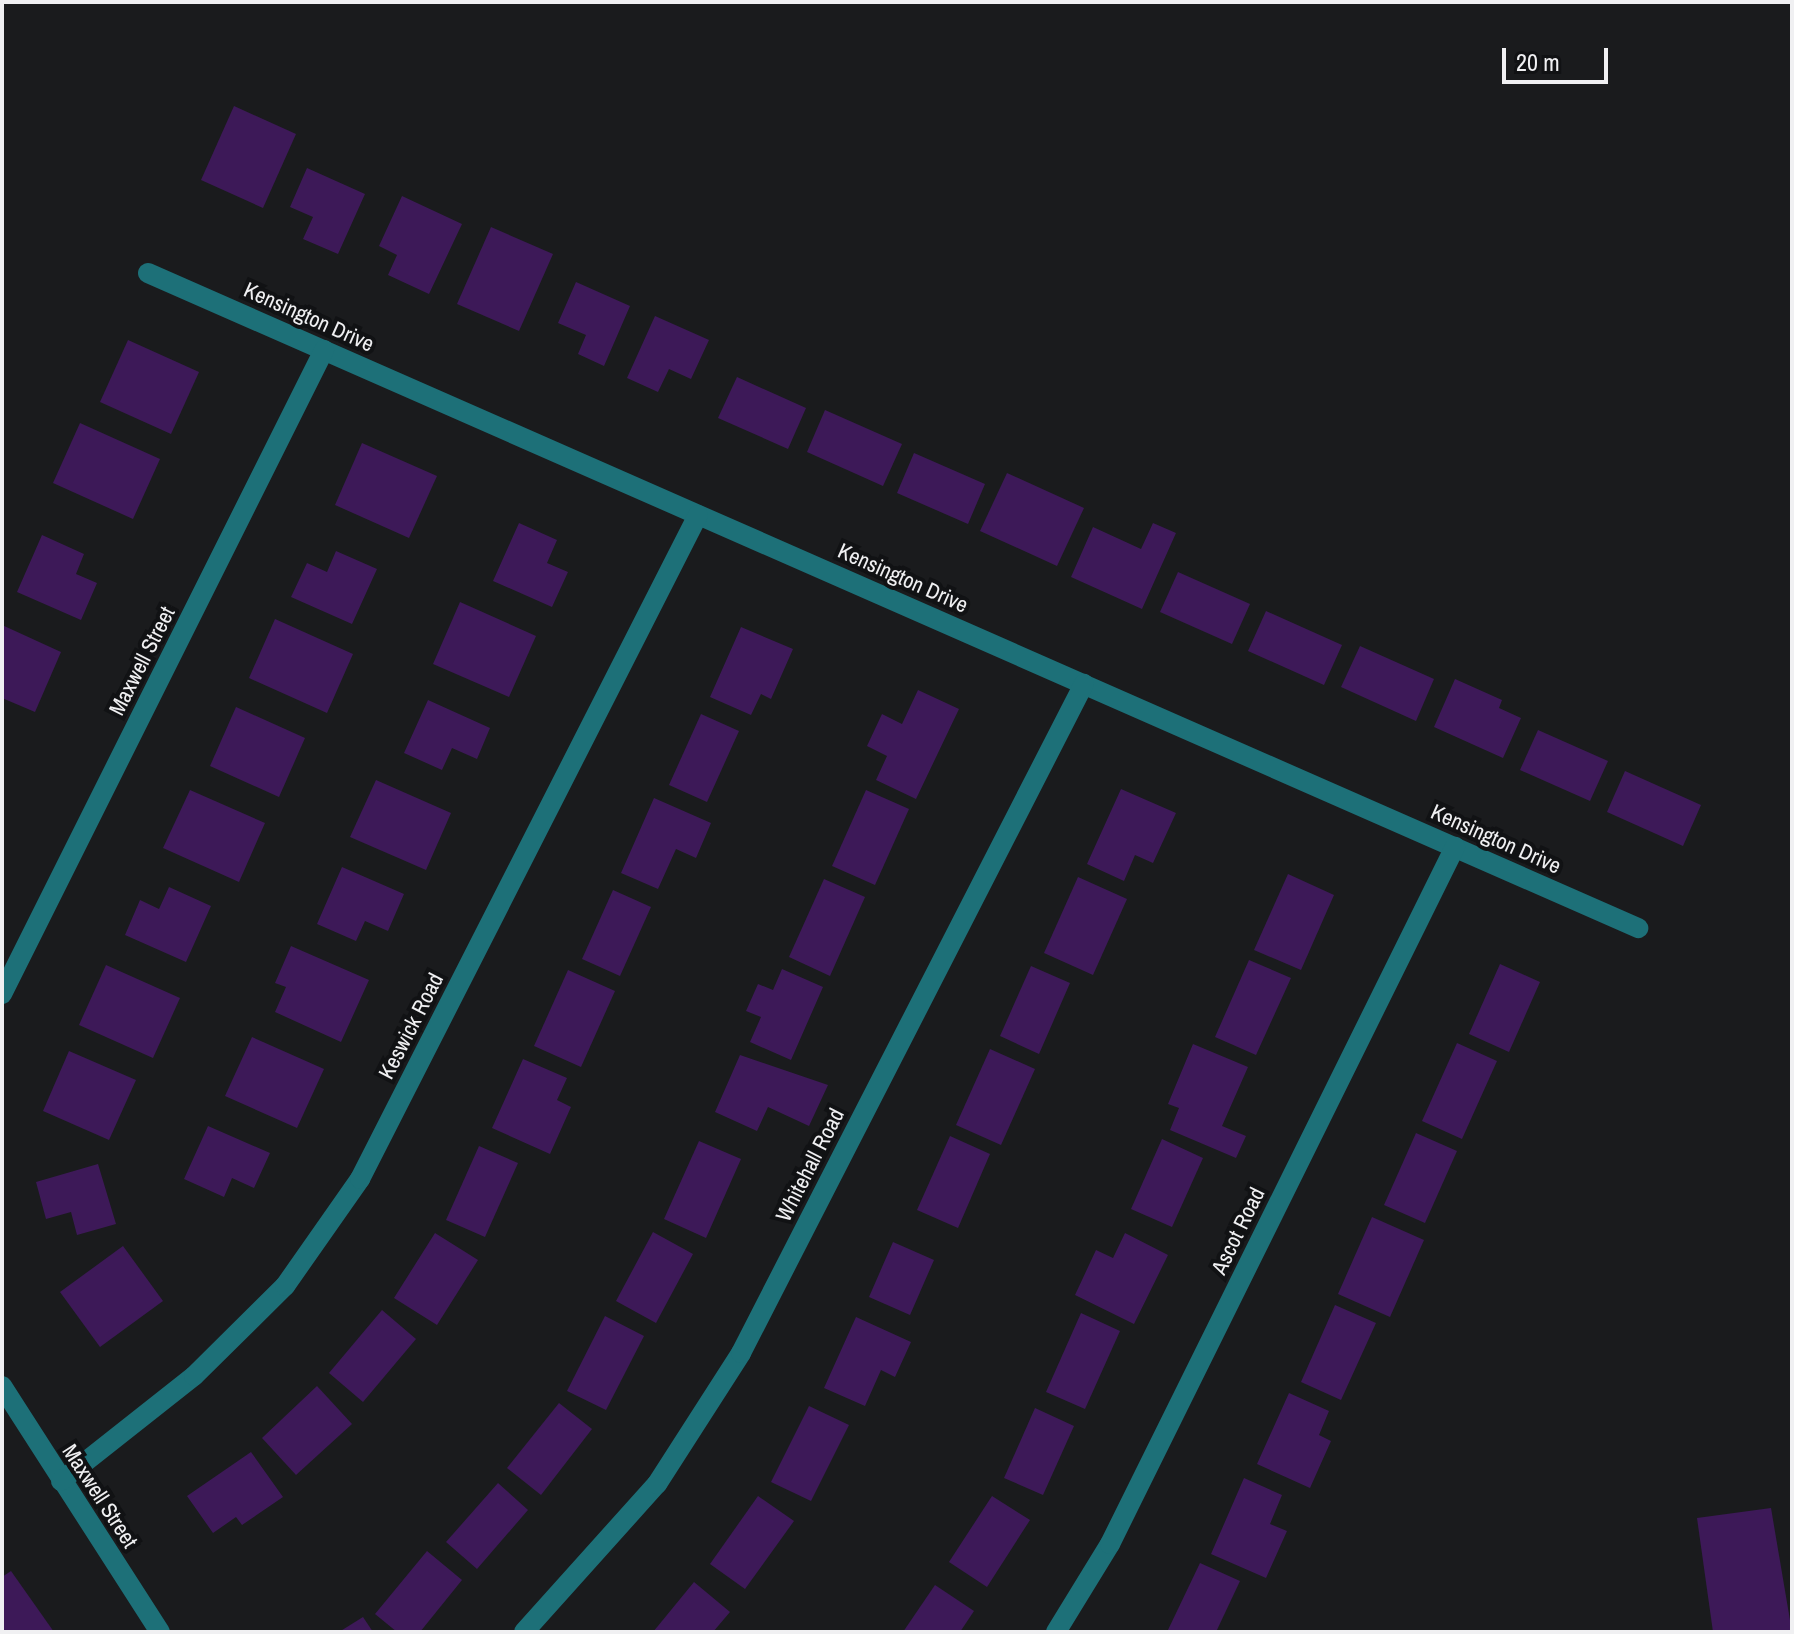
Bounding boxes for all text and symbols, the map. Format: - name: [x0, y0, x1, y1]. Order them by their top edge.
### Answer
- scale bar: [1506, 32, 1612, 82]
- text: 20 m: [1516, 46, 1560, 78]
- street label: Kensington Drive: [240, 277, 378, 357]
- street label: Kensington Drive: [834, 538, 972, 618]
- street label: Maxwell Street: [103, 602, 181, 720]
- street label: Kensington Drive: [1427, 799, 1565, 879]
- street label: Keswick Road: [373, 969, 449, 1083]
- street label: Whitehall Road: [770, 1104, 850, 1226]
- street label: Ascot Road: [1206, 1183, 1270, 1279]
- street label: Maxwell Street: [57, 1439, 143, 1553]

